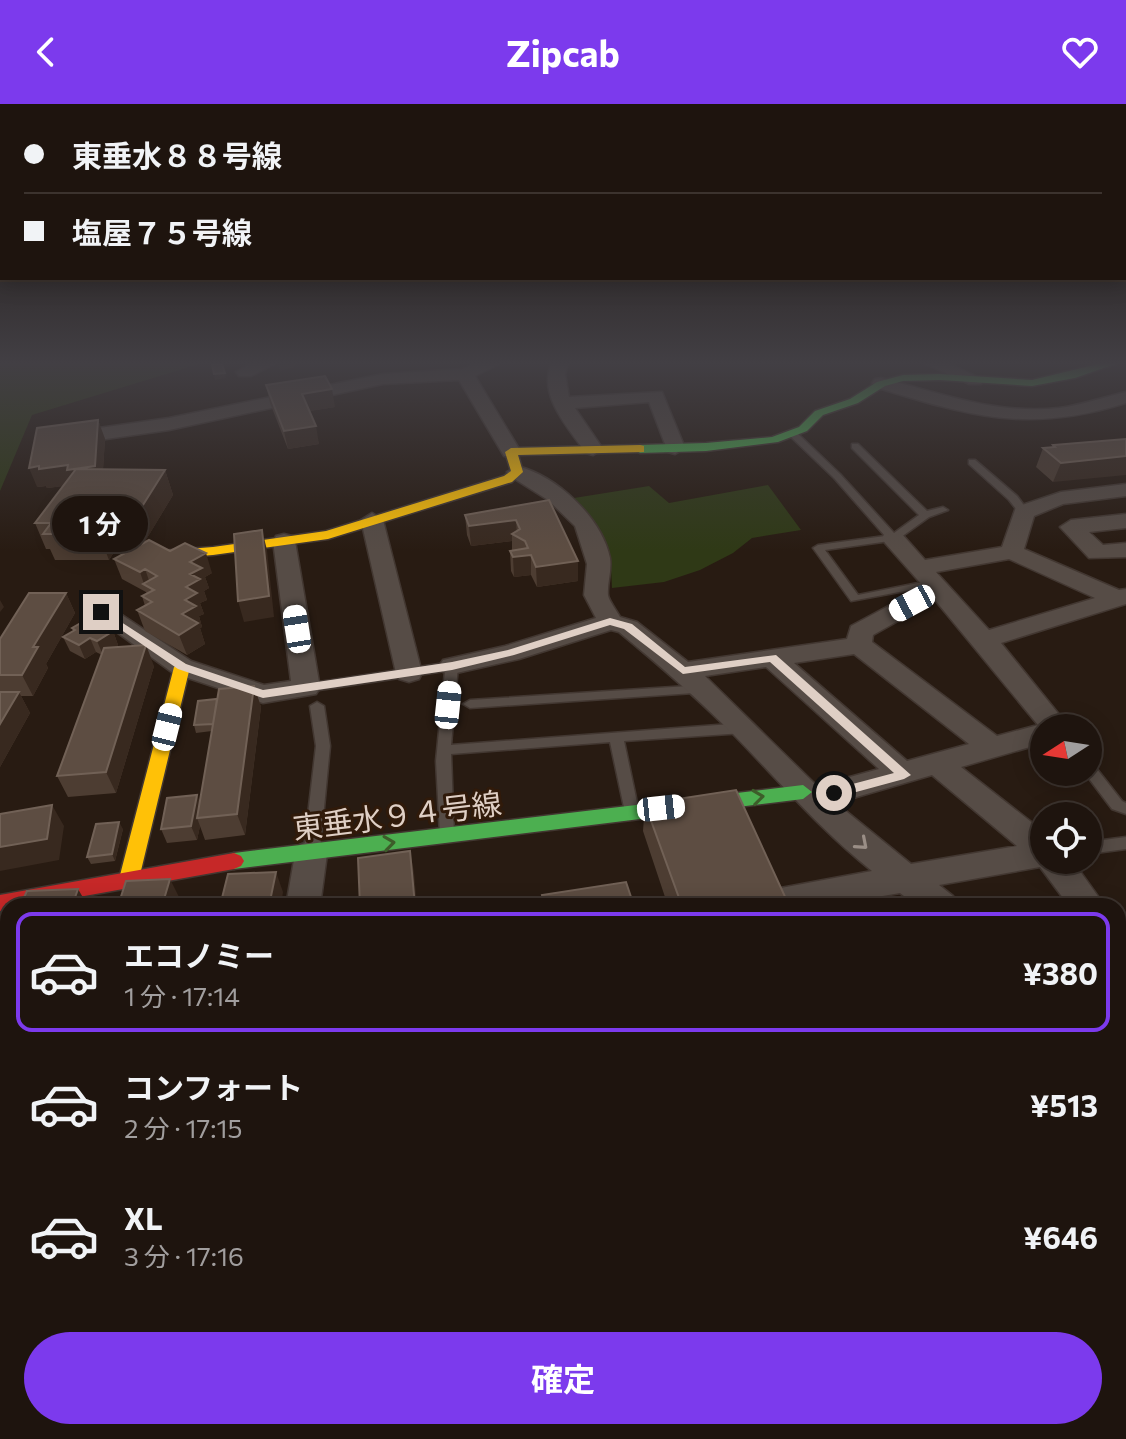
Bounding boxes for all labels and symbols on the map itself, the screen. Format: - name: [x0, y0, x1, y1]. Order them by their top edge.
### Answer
- callout: 1 分: [53, 496, 149, 552]
- car: [885, 581, 939, 625]
- route end: [83, 594, 119, 630]
- car: [281, 603, 313, 655]
- car: [434, 680, 462, 730]
- car: [150, 701, 184, 753]
- north arrow: [1030, 714, 1102, 786]
- route start: [816, 775, 852, 811]
- street label: 東垂水９４号線: [291, 783, 503, 845]
- one-way arrow: [752, 789, 765, 806]
- car: [636, 794, 686, 822]
- one-way arrow: [852, 834, 867, 849]
- one-way arrow: [382, 835, 395, 852]

